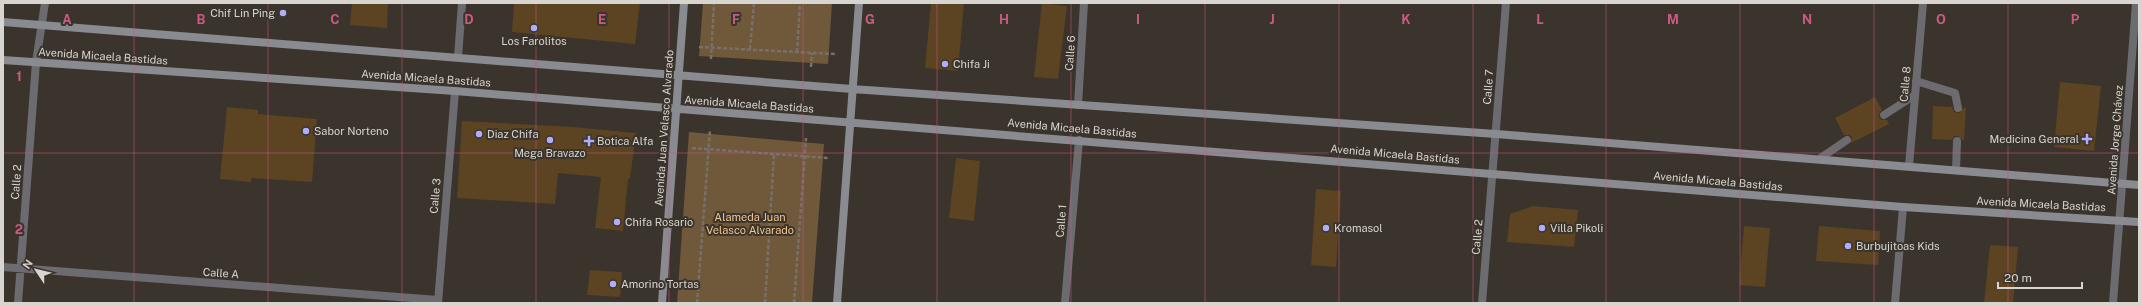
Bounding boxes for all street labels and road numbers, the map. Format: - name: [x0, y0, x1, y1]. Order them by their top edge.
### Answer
- street label: Calle 6: [1063, 35, 1077, 71]
- street label: Avenida Micaela Bastidas: [38, 45, 169, 67]
- street label: Avenida Juan Velasco Alvarado: [653, 49, 675, 207]
- street label: Calle 8: [1897, 66, 1913, 102]
- street label: Avenida Micaela Bastidas: [361, 67, 492, 89]
- street label: Calle 7: [1481, 69, 1495, 105]
- street label: Avenida Jorge Chávez: [2105, 85, 2125, 195]
- street label: Avenida Micaela Bastidas: [684, 93, 815, 115]
- street label: Avenida Micaela Bastidas: [1007, 116, 1138, 140]
- street label: Avenida Micaela Bastidas: [1330, 142, 1461, 166]
- street label: Calle 2: [9, 164, 23, 200]
- street label: Avenida Micaela Bastidas: [1653, 169, 1784, 193]
- street label: Calle 3: [427, 178, 443, 214]
- street label: Avenida Micaela Bastidas: [1976, 195, 2107, 213]
- street label: Calle 1: [1054, 204, 1068, 238]
- street label: Calle 2: [1469, 219, 1485, 255]
- street label: Calle A: [202, 266, 240, 280]

